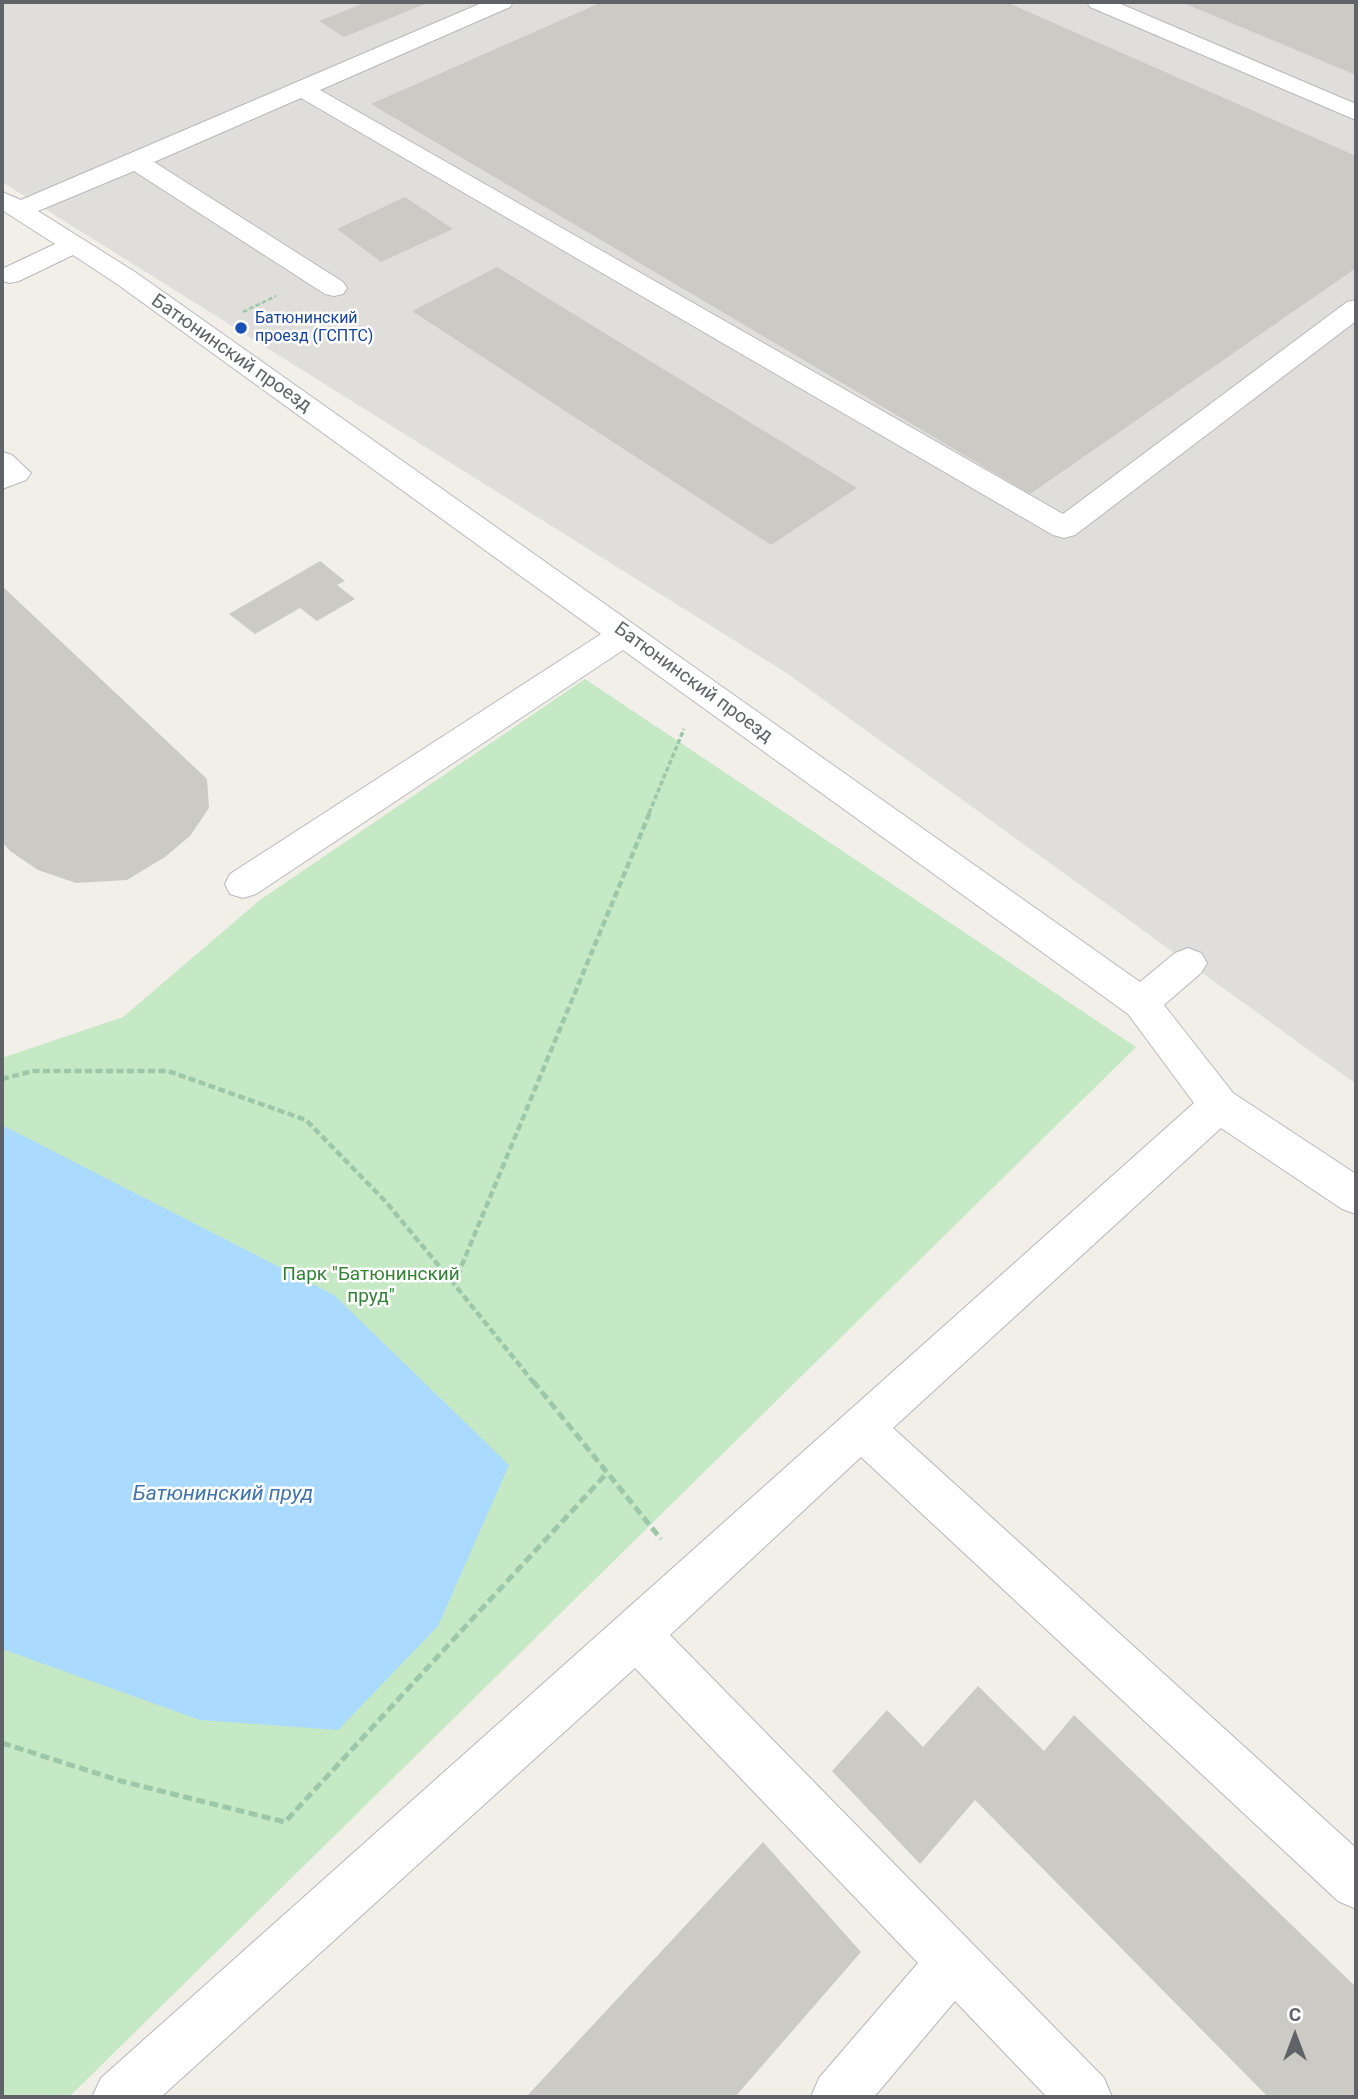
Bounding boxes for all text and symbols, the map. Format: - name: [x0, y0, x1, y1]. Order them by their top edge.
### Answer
- street label: Батюнинский проезд: [147, 290, 315, 418]
- place label: Батюнинский проезд (ГСПТС): [255, 309, 373, 347]
- marker: Батюнинский проезд (ГСПТС): [233, 320, 249, 336]
- street label: Батюнинский проезд: [609, 618, 777, 748]
- park label: Парк "Батюнинский пруд": [282, 1264, 460, 1308]
- water label: Батюнинский пруд: [133, 1482, 313, 1508]
- north arrow: [1260, 2001, 1330, 2071]
- text: С: [1289, 2003, 1301, 2026]

